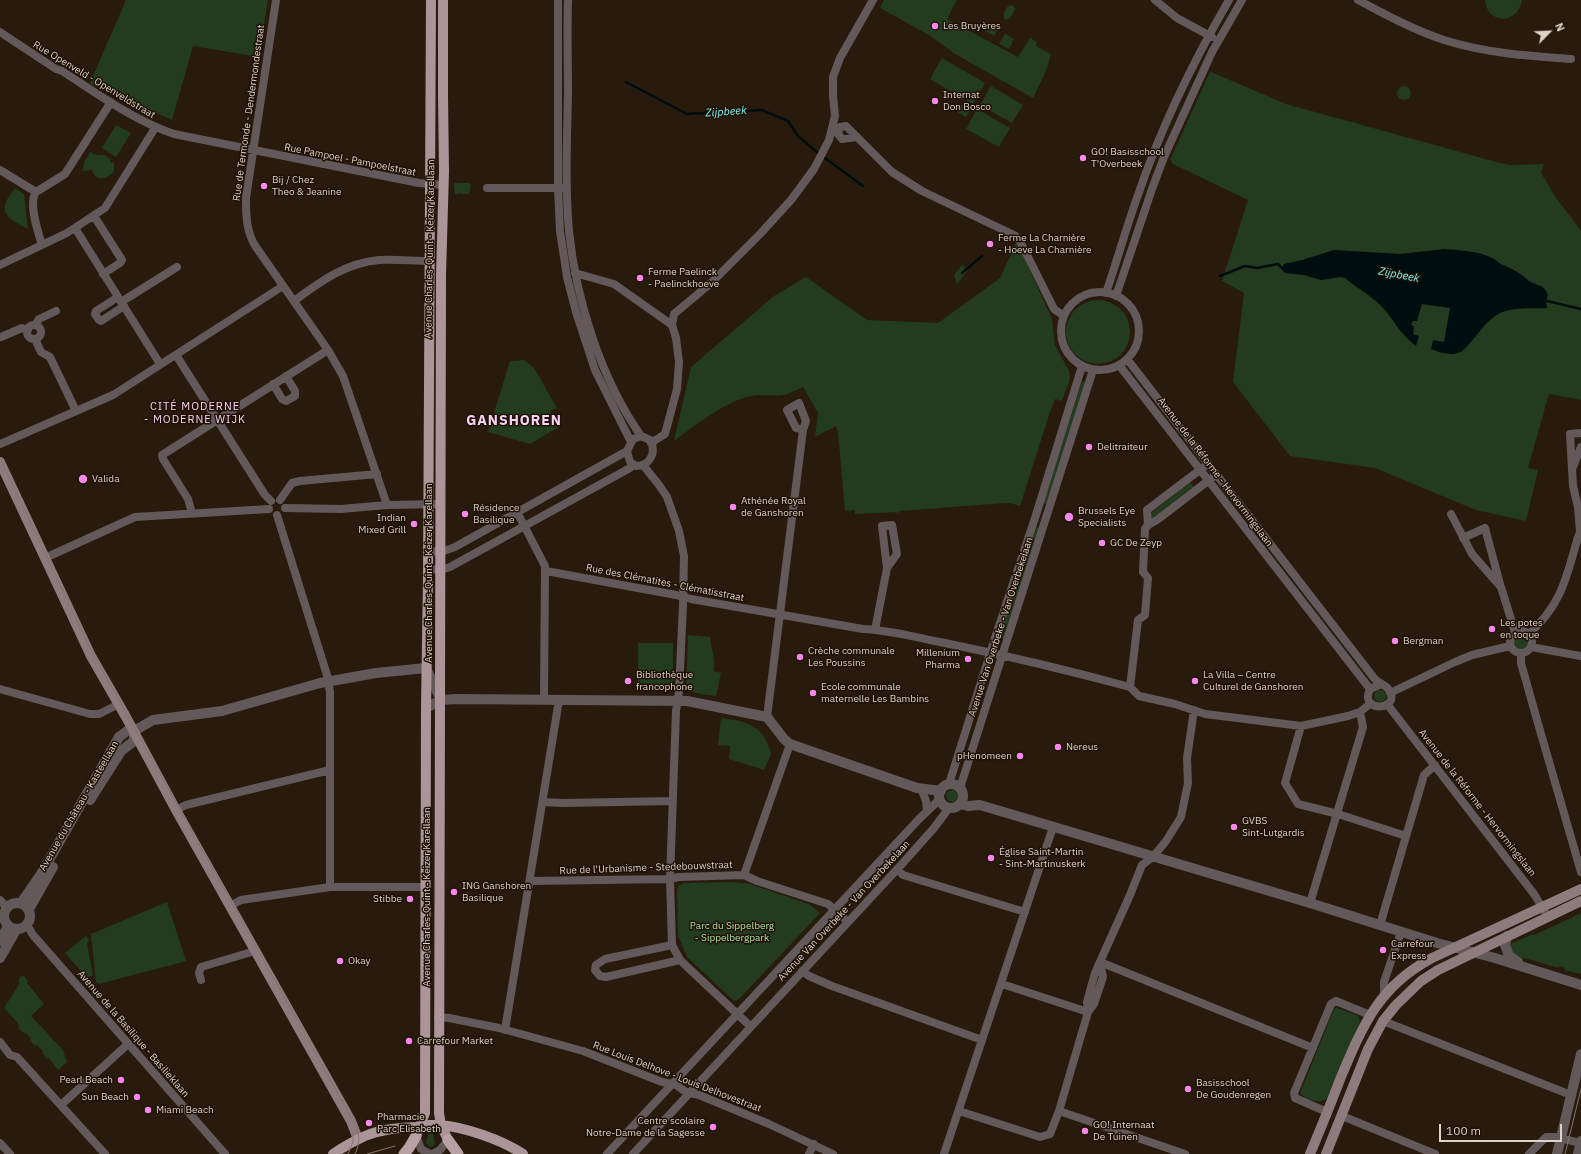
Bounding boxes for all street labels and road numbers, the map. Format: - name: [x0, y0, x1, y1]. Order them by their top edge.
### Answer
- street label: Rue de Termonde - Dendermondestraat: [231, 24, 267, 202]
- street label: Rue Openveld - Openveldstraat: [31, 39, 157, 121]
- street label: Rue Pampoel - Pampoelstraat: [283, 141, 417, 179]
- street label: Avenue Charles-Quint - Keizer Karellaan: [422, 159, 438, 339]
- street label: Avenue de la Réforme - Hervormingslaan: [1155, 395, 1275, 549]
- street label: Avenue Charles-Quint - Keizer Karellaan: [423, 483, 435, 663]
- street label: Avenue Van Overbeke - Van Overbekelaan: [966, 536, 1036, 718]
- street label: Rue des Clématites - Clématisstraat: [585, 562, 745, 604]
- street label: Avenue de la Réforme - Hervormingslaan: [1416, 727, 1538, 879]
- street label: Avenue du Château - Kasteellaan: [37, 739, 121, 873]
- street label: Avenue Charles-Quint - Keizer Karellaan: [421, 807, 433, 987]
- street label: Avenue Van Overbeke - Van Overbekelaan: [776, 838, 912, 984]
- street label: Rue de l'Urbanisme - Stedebouwstraat: [559, 859, 733, 877]
- street label: Avenue de la Basilique - Basilieklaan: [75, 968, 191, 1100]
- street label: Rue Louis Delhove - Louis Delhovestraat: [591, 1039, 763, 1115]

